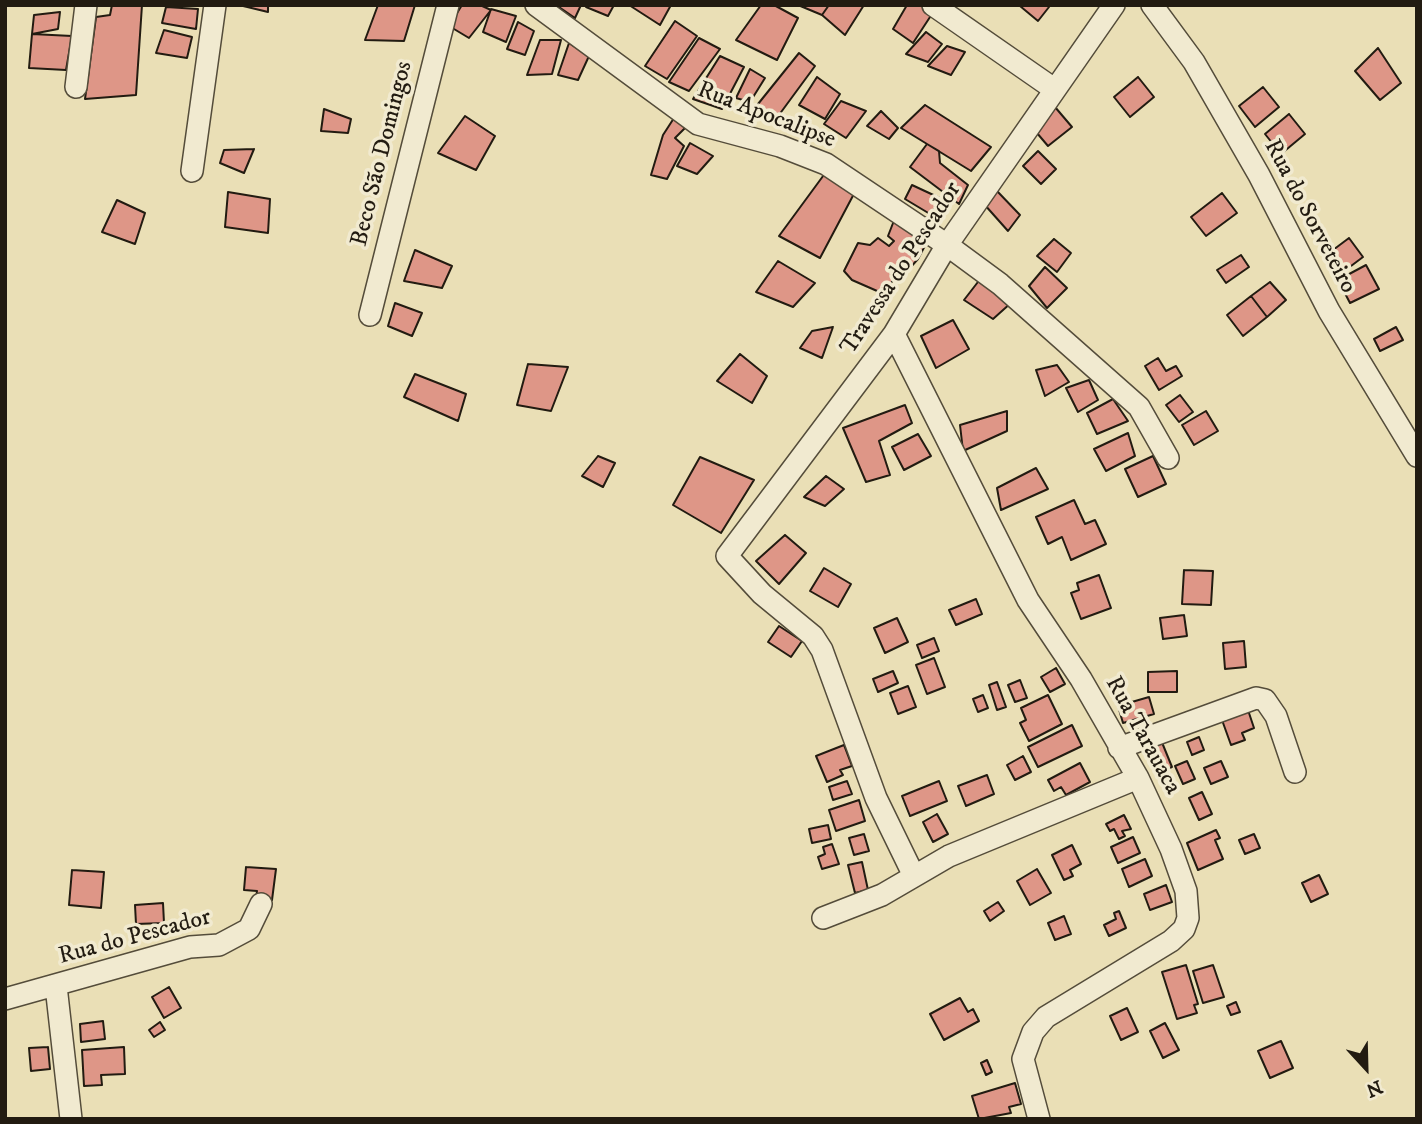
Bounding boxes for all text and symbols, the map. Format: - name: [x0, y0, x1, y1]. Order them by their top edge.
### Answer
- street label: Beco São Domingos: [346, 59, 420, 249]
- street label: Rua Apocalipse: [693, 76, 839, 156]
- street label: Rua do Sorveteiro: [1256, 135, 1362, 299]
- street label: Travessa do Pescador: [835, 177, 969, 361]
- street label: Rua Tarauaca: [1098, 672, 1186, 800]
- street label: Rua do Pescador: [56, 904, 214, 972]
- north arrow: [1331, 1033, 1401, 1103]
- text: N: [1363, 1074, 1386, 1102]

